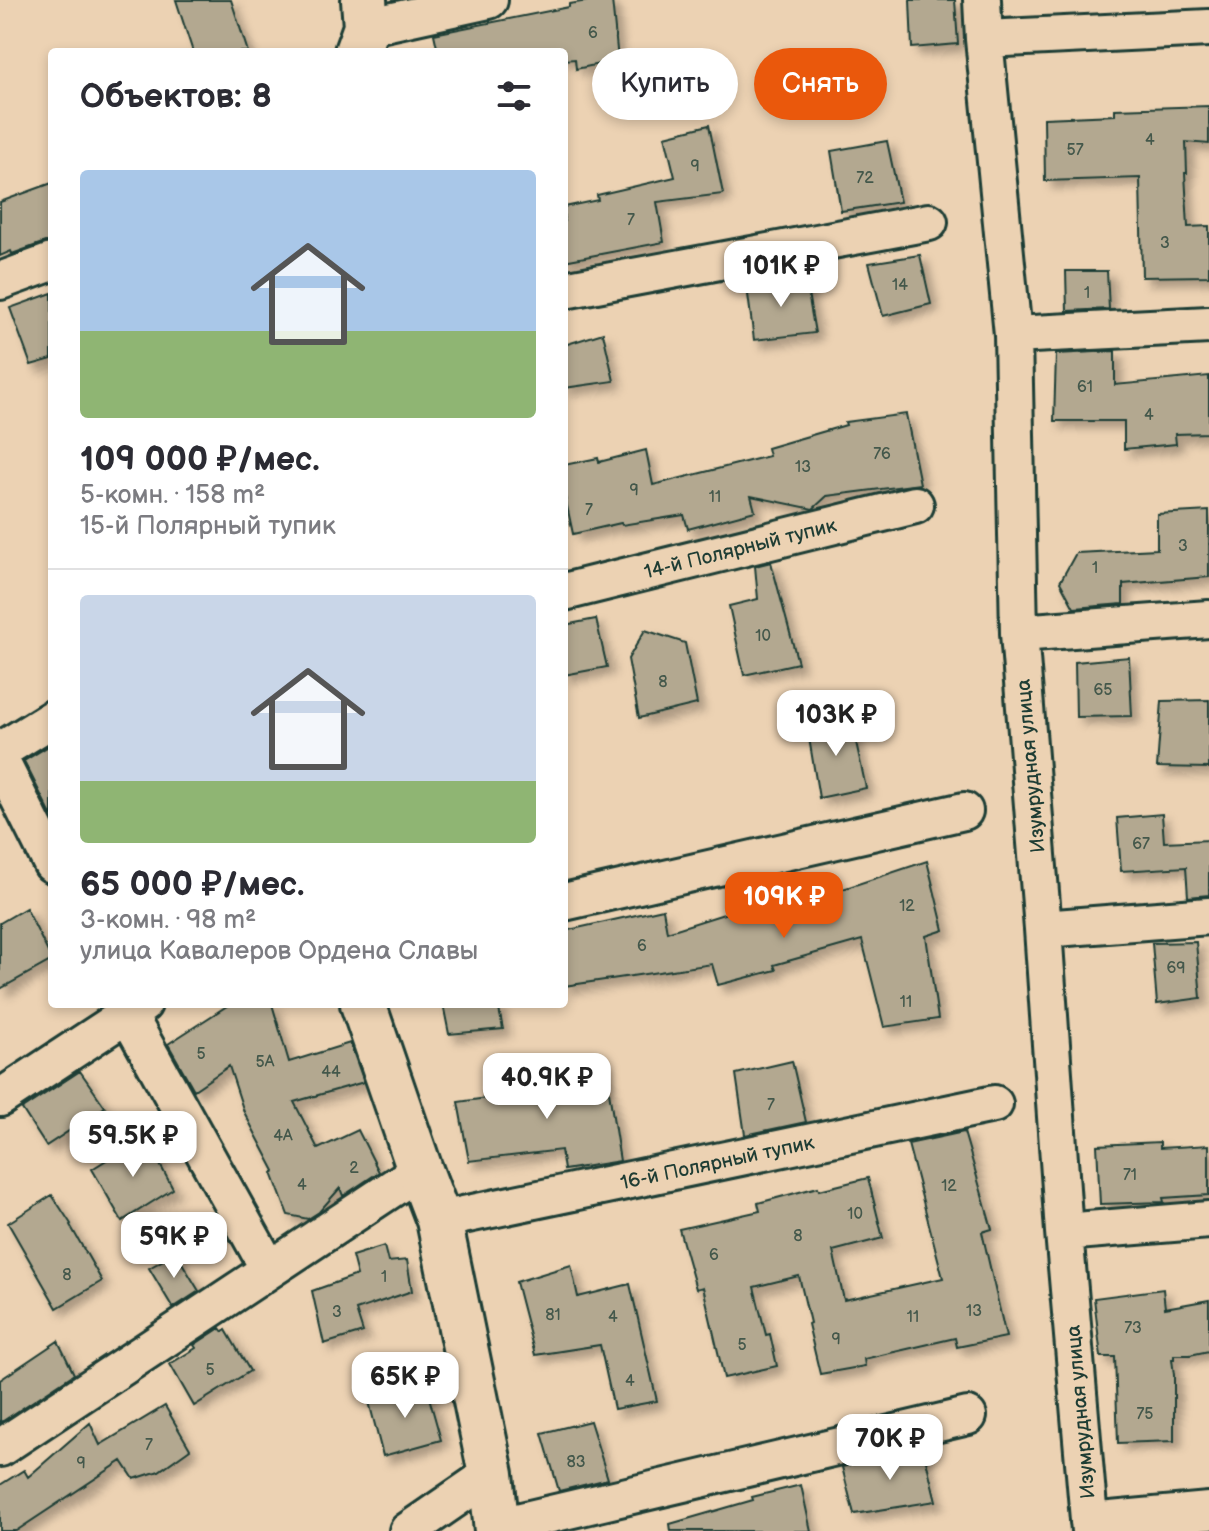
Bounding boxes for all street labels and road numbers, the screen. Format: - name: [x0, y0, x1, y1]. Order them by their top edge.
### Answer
- street label: 14-й Полярный тупик: [642, 513, 839, 584]
- street label: Изумрудная улица: [1011, 678, 1051, 854]
- street label: 16-й Полярный тупик: [618, 1131, 817, 1195]
- street label: Изумрудная улица: [1061, 1324, 1101, 1500]

